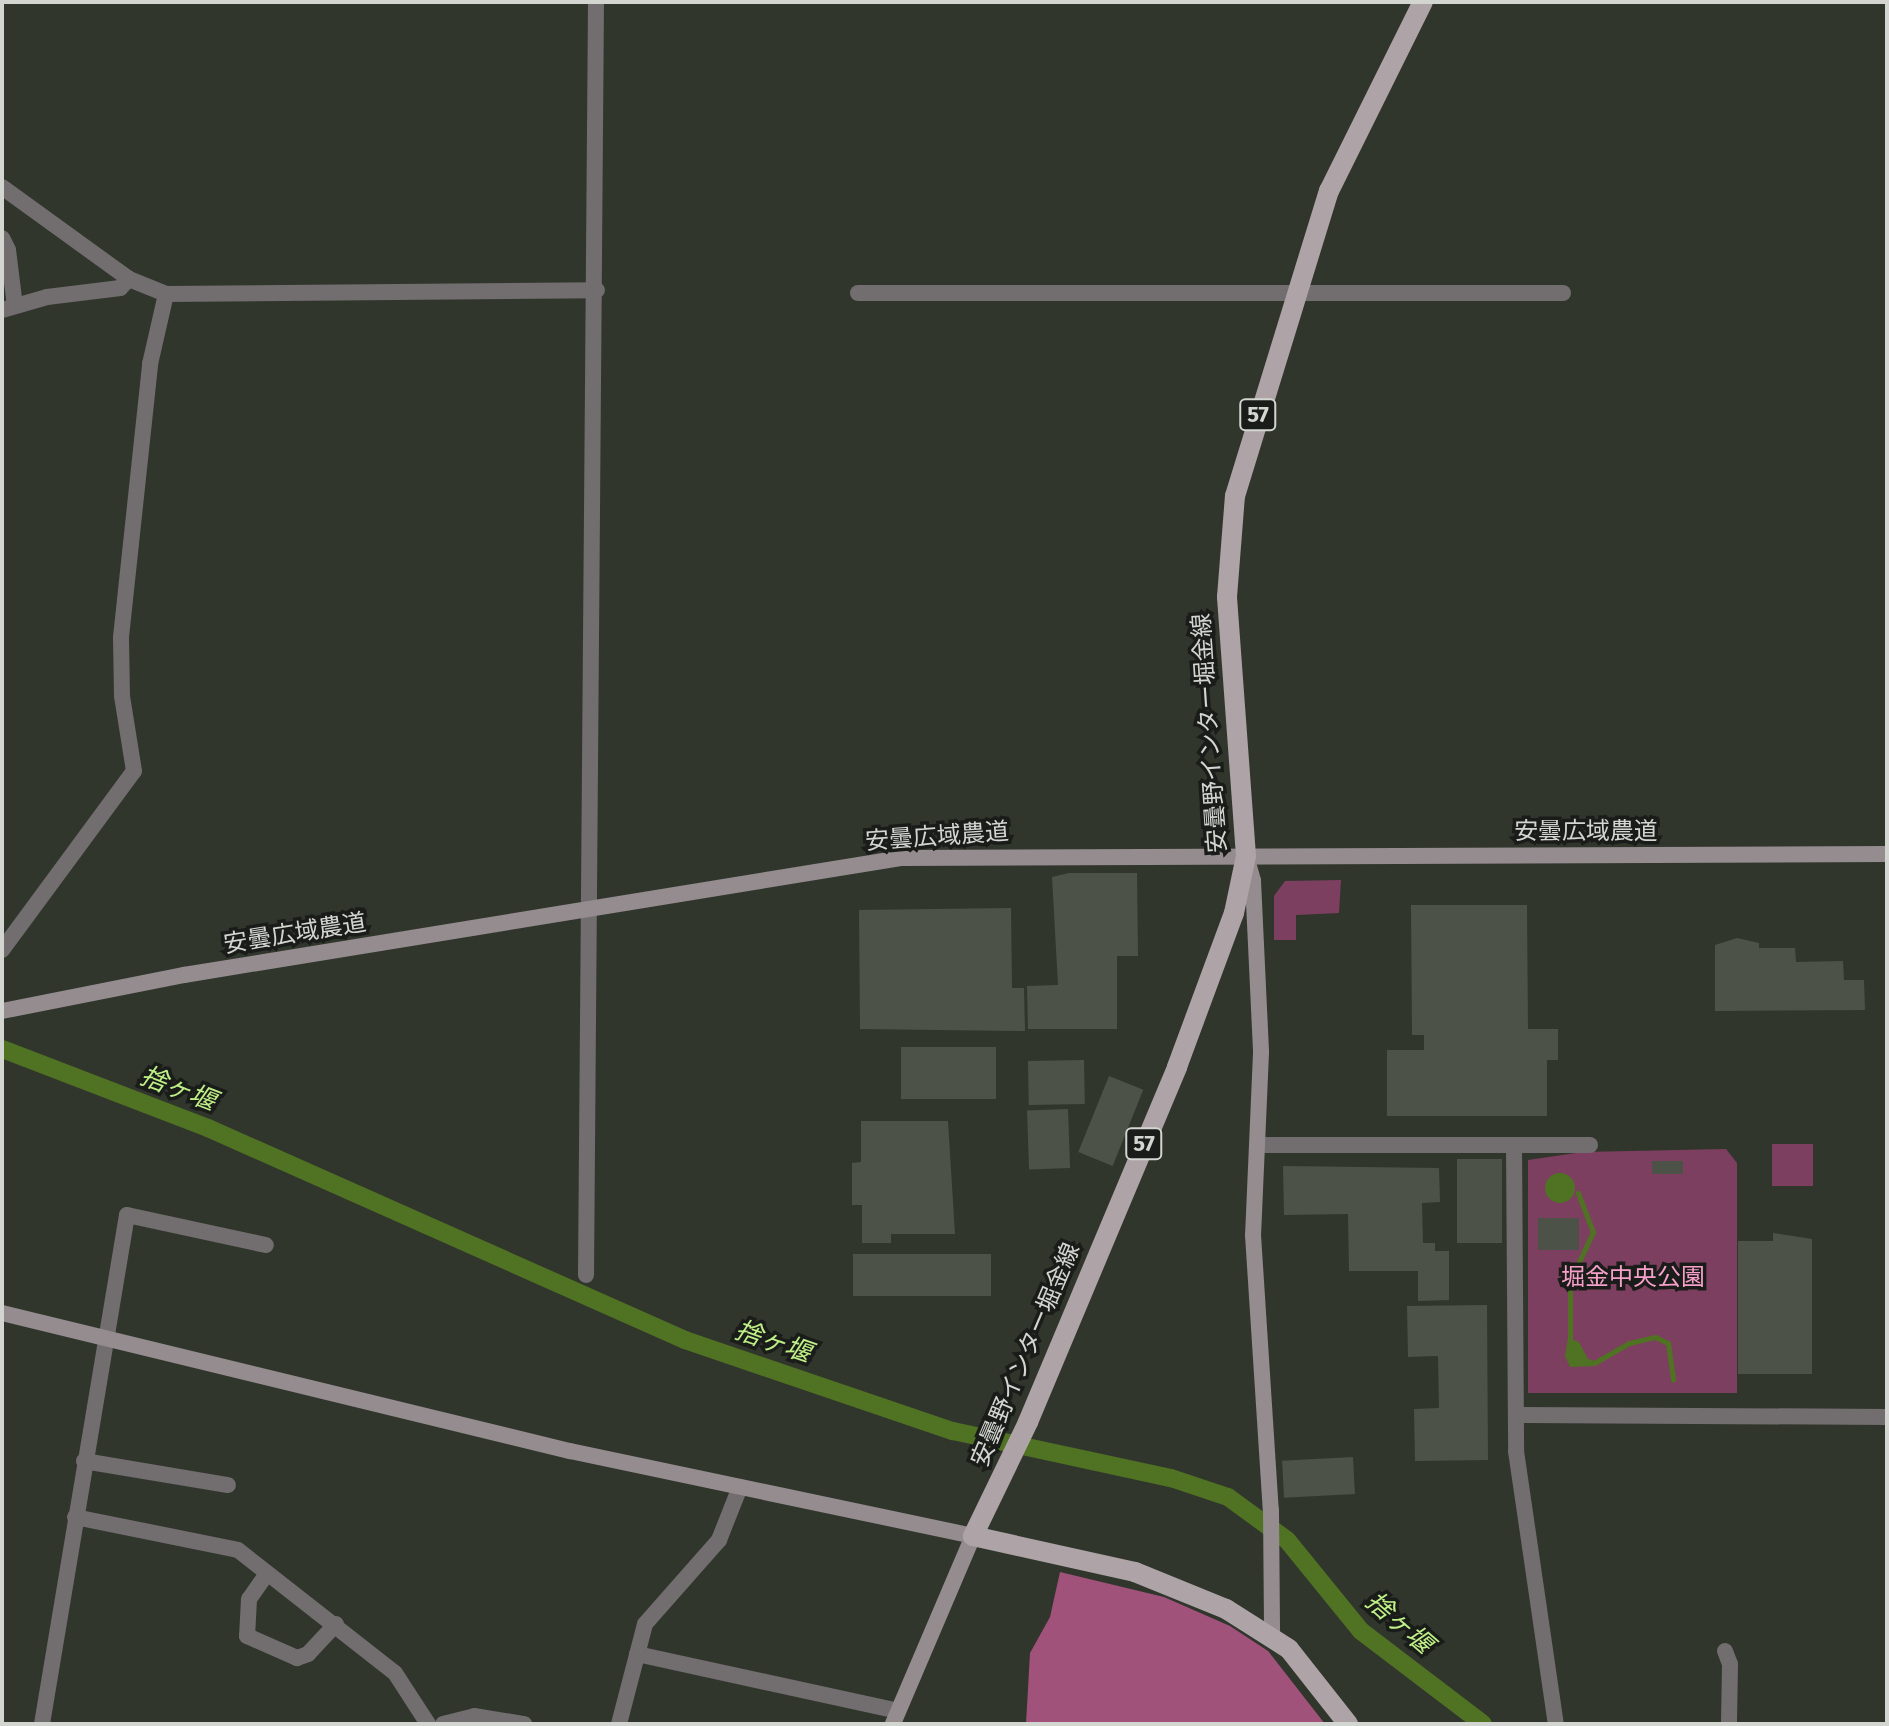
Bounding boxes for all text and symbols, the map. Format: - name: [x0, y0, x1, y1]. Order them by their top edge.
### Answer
- road number: 57: [1238, 397, 1278, 433]
- street label: 安曇野インター堀金線: [1187, 612, 1233, 854]
- street label: 安曇広域農道: [864, 818, 1010, 856]
- street label: 安曇広域農道: [1514, 818, 1658, 846]
- street label: 安曇広域農道: [222, 909, 368, 959]
- water label: 捨ヶ堰: [136, 1060, 220, 1118]
- road number: 57: [1124, 1126, 1164, 1162]
- street label: 安曇野インター堀金線: [966, 1239, 1086, 1471]
- park label: 堀金中央公園: [1561, 1264, 1705, 1292]
- water label: 捨ヶ堰: [731, 1315, 815, 1369]
- water label: 捨ヶ堰: [1359, 1586, 1439, 1660]

